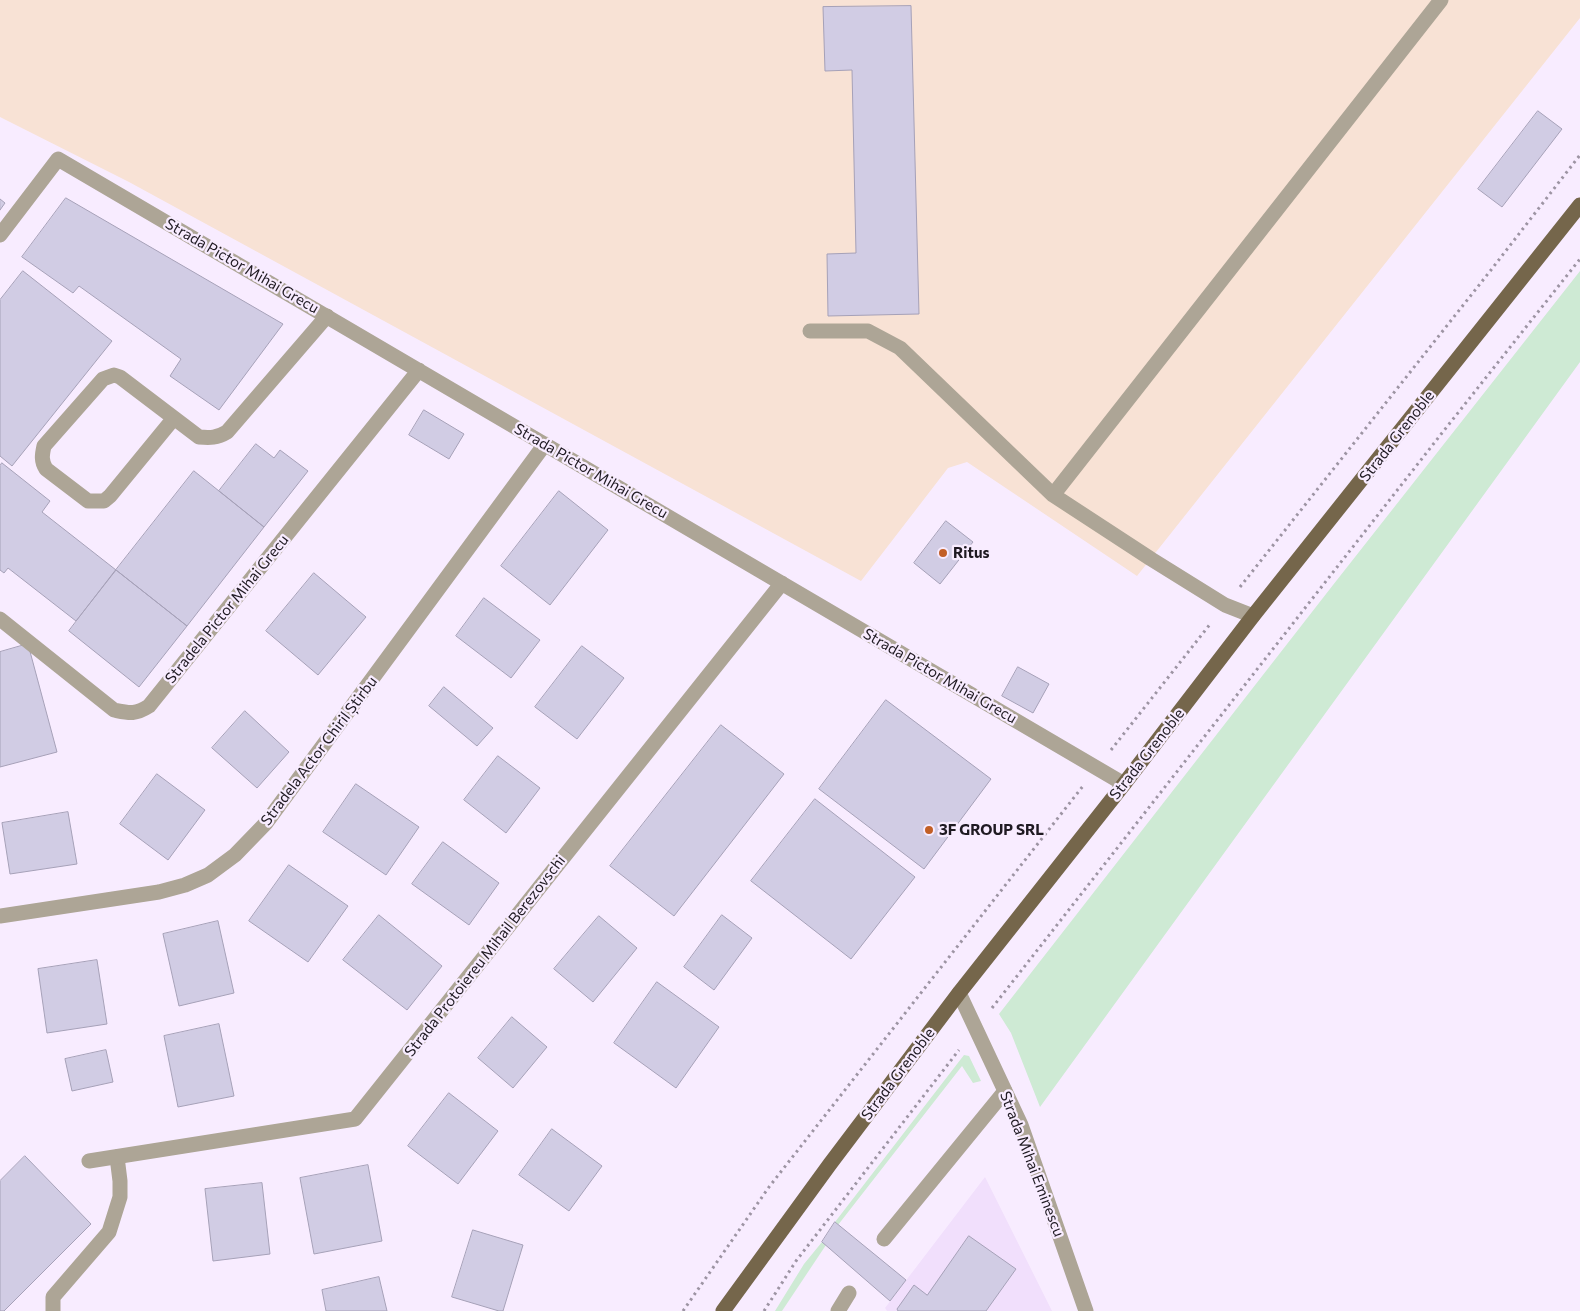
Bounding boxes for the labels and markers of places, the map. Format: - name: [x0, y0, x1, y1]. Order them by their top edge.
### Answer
- place label: Ritus: [953, 544, 989, 562]
- marker: Ritus: [937, 547, 949, 559]
- place label: 3F GROUP SRL: [939, 821, 1044, 839]
- marker: 3F GROUP SRL: [923, 824, 935, 836]

